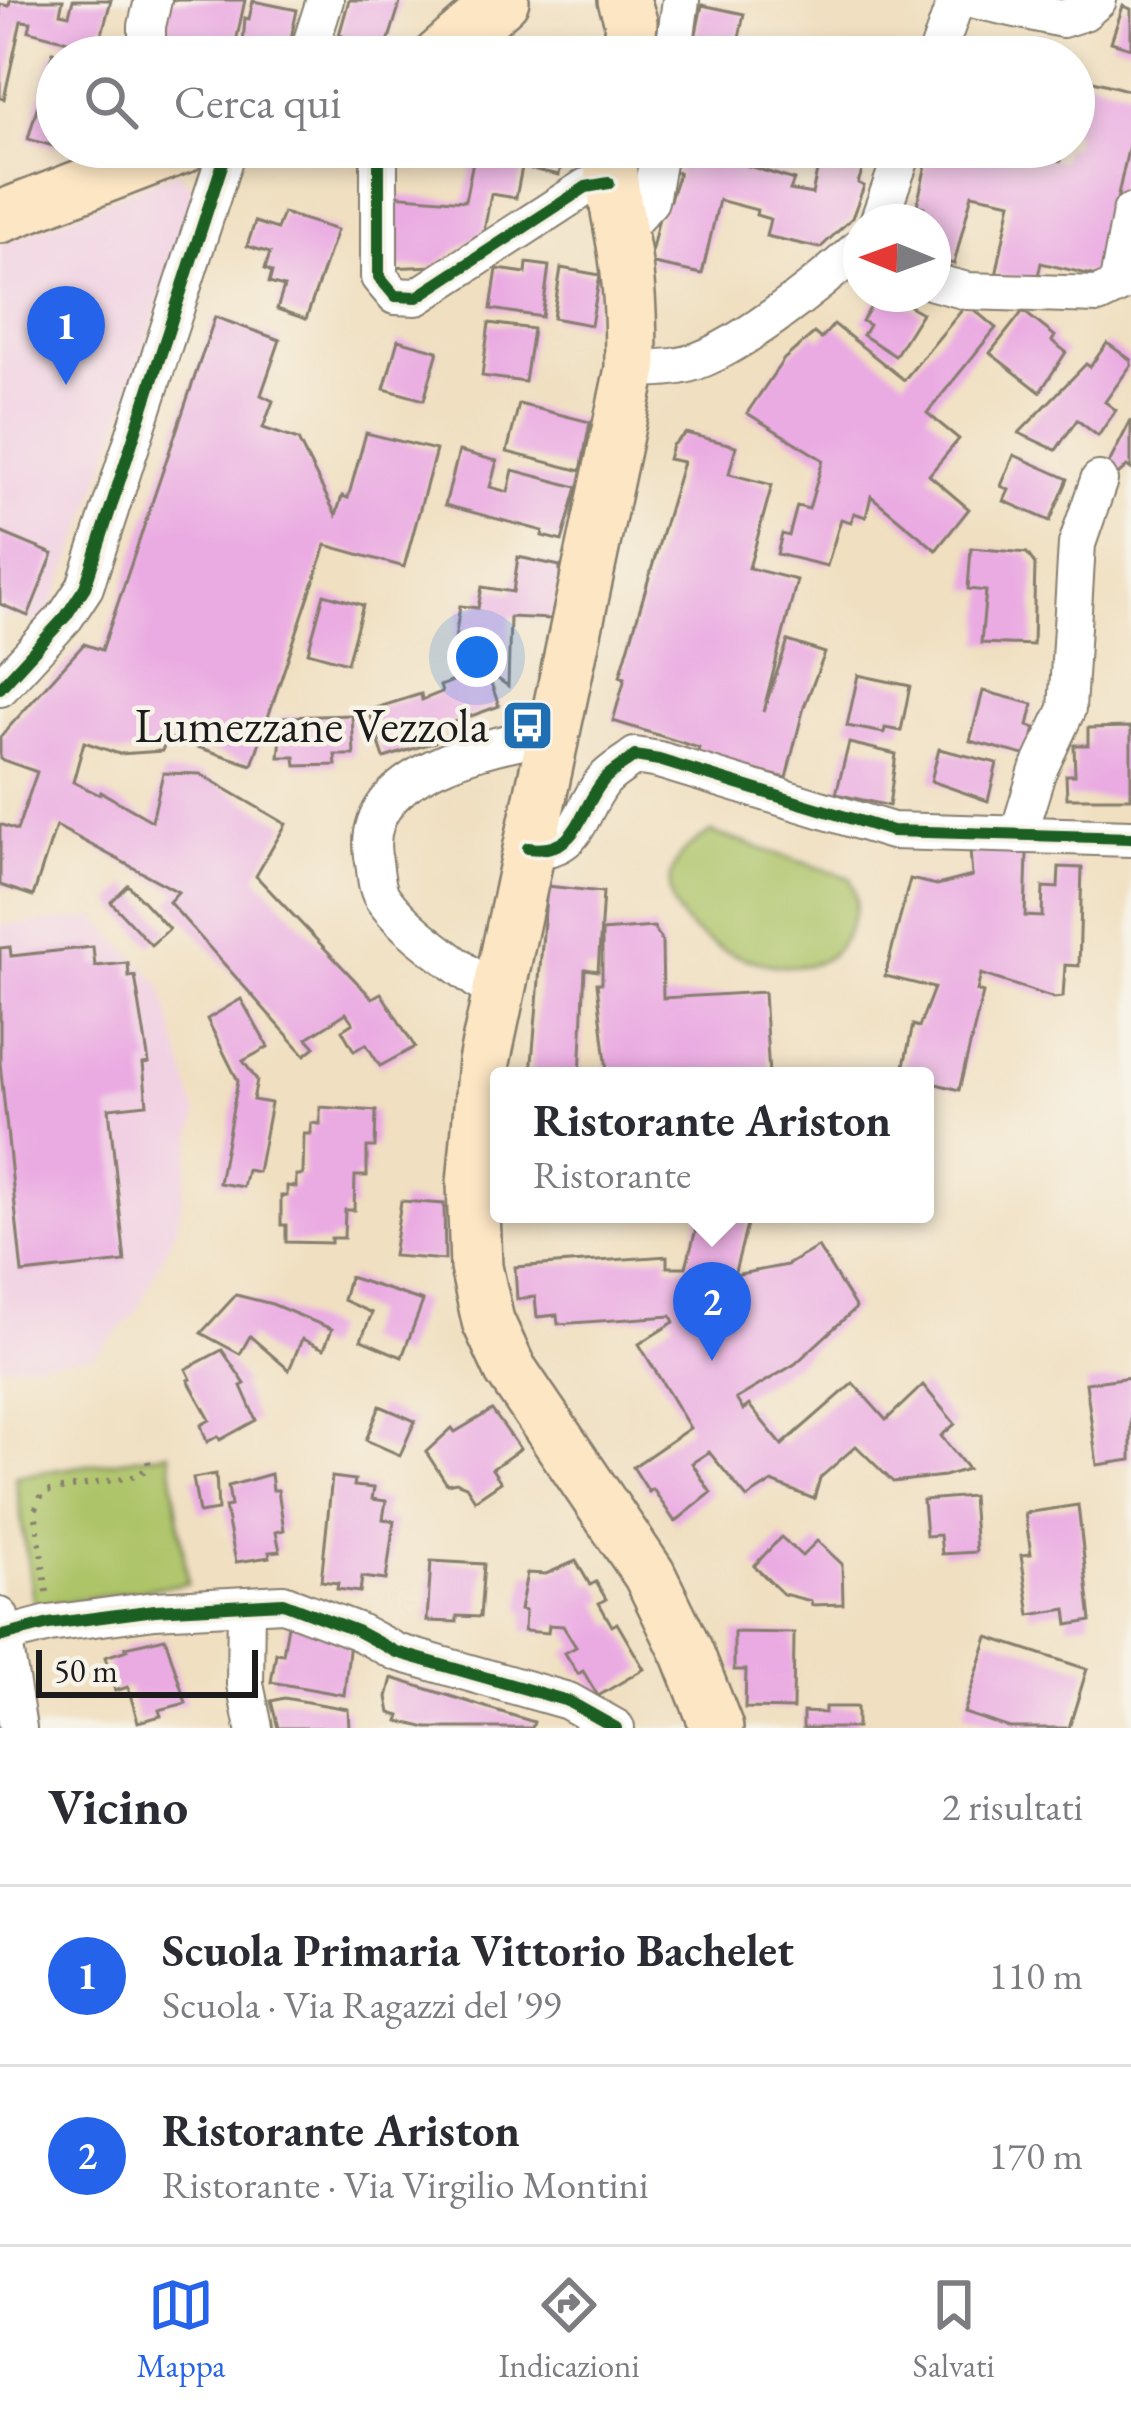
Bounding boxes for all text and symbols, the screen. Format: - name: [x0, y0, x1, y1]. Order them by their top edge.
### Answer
- search box: [36, 36, 1095, 168]
- icon: search: [78, 69, 144, 135]
- text: Cerca qui: [174, 73, 341, 131]
- north arrow: [843, 204, 951, 312]
- pin: 1: [27, 286, 105, 385]
- your location: [447, 627, 507, 687]
- place label: Lumezzane Vezzola: [135, 694, 490, 756]
- bus stop icon: Lumezzane Vezzola: [500, 697, 556, 753]
- popup: [490, 1067, 934, 1223]
- text: Ristorante Ariston: [533, 1091, 891, 1149]
- text: Ristorante: [533, 1149, 691, 1200]
- pin: 2: [673, 1262, 751, 1361]
- scale bar: [36, 1644, 258, 1697]
- text: 50 m: [54, 1649, 118, 1692]
- text: Vicino: [48, 1773, 188, 1839]
- text: 2 risultati: [942, 1781, 1083, 1832]
- text: Scuola Primaria Vittorio Bachelet: [162, 1921, 794, 1979]
- text: 1: [77, 1950, 97, 2001]
- text: 110 m: [989, 1950, 1083, 2001]
- text: Scuola · Via Ragazzi del '99: [162, 1979, 561, 2030]
- text: Ristorante Ariston: [162, 2101, 520, 2159]
- text: 2: [77, 2130, 97, 2181]
- text: 170 m: [989, 2130, 1083, 2181]
- text: Ristorante · Via Virgilio Montini: [162, 2159, 649, 2210]
- tab: Mappa: [136, 2272, 225, 2387]
- tab: Indicazioni: [498, 2272, 640, 2387]
- tab: Salvati: [913, 2272, 995, 2387]

